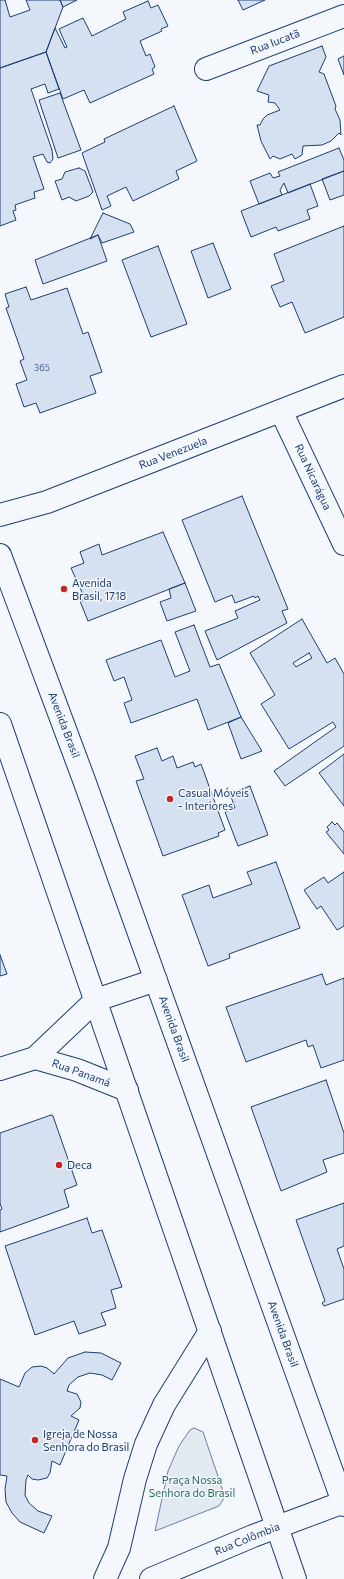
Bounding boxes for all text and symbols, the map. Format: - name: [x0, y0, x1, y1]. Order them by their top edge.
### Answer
- street label: Rua Iucatã: [248, 27, 302, 57]
- house number: 365: [34, 363, 50, 373]
- street label: Rua Venezuela: [137, 434, 209, 472]
- street label: Rua Nicarágua: [292, 442, 334, 512]
- place label: Avenida Brasil, 1718: [72, 576, 126, 602]
- marker: Avenida Brasil, 1718: [59, 584, 69, 594]
- street label: Avenida Brasil: [45, 690, 83, 760]
- place label: Casual Móveis - Interiores: [178, 786, 249, 812]
- marker: Casual Móveis - Interiores: [165, 794, 175, 804]
- street label: Avenida Brasil: [156, 994, 192, 1064]
- street label: Rua Panamá: [50, 1056, 112, 1090]
- place label: Deca: [67, 1158, 92, 1172]
- marker: Deca: [54, 1160, 64, 1170]
- street label: Avenida Brasil: [265, 1299, 301, 1369]
- place label: Igreja de Nossa Senhora do Brasil: [43, 1427, 129, 1453]
- marker: Igreja de Nossa Senhora do Brasil: [30, 1435, 40, 1445]
- park label: Praça Nossa Senhora do Brasil: [149, 1473, 235, 1499]
- street label: Rua Colômbia: [212, 1520, 282, 1558]

